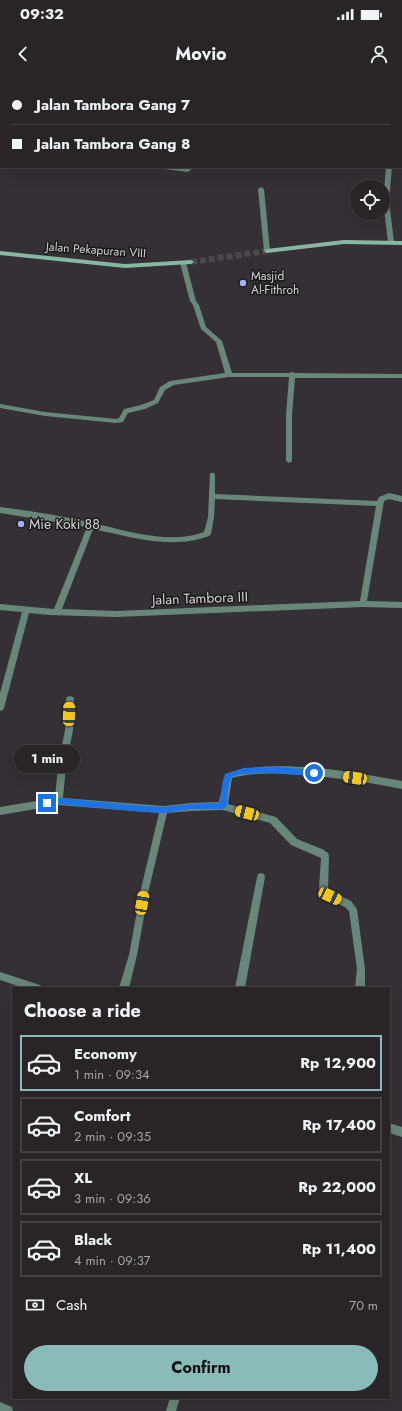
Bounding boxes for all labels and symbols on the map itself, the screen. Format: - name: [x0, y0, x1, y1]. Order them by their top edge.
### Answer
- street label: Jalan Pekapuran VIII: [43, 237, 147, 262]
- place label: Masjid Al-Fithroh: [251, 267, 299, 299]
- marker: Masjid Al-Fithroh: [238, 278, 248, 288]
- place label: Mie Koki 88: [29, 514, 100, 534]
- marker: Mie Koki 88: [16, 519, 26, 529]
- street label: Jalan Tambora III: [150, 586, 248, 610]
- car: [63, 702, 75, 726]
- callout: 1 min: [14, 745, 80, 773]
- route start: [305, 764, 323, 782]
- car: [342, 770, 368, 786]
- route end: [38, 794, 56, 812]
- car: [234, 804, 260, 822]
- car: [317, 885, 343, 907]
- car: [134, 890, 150, 916]

